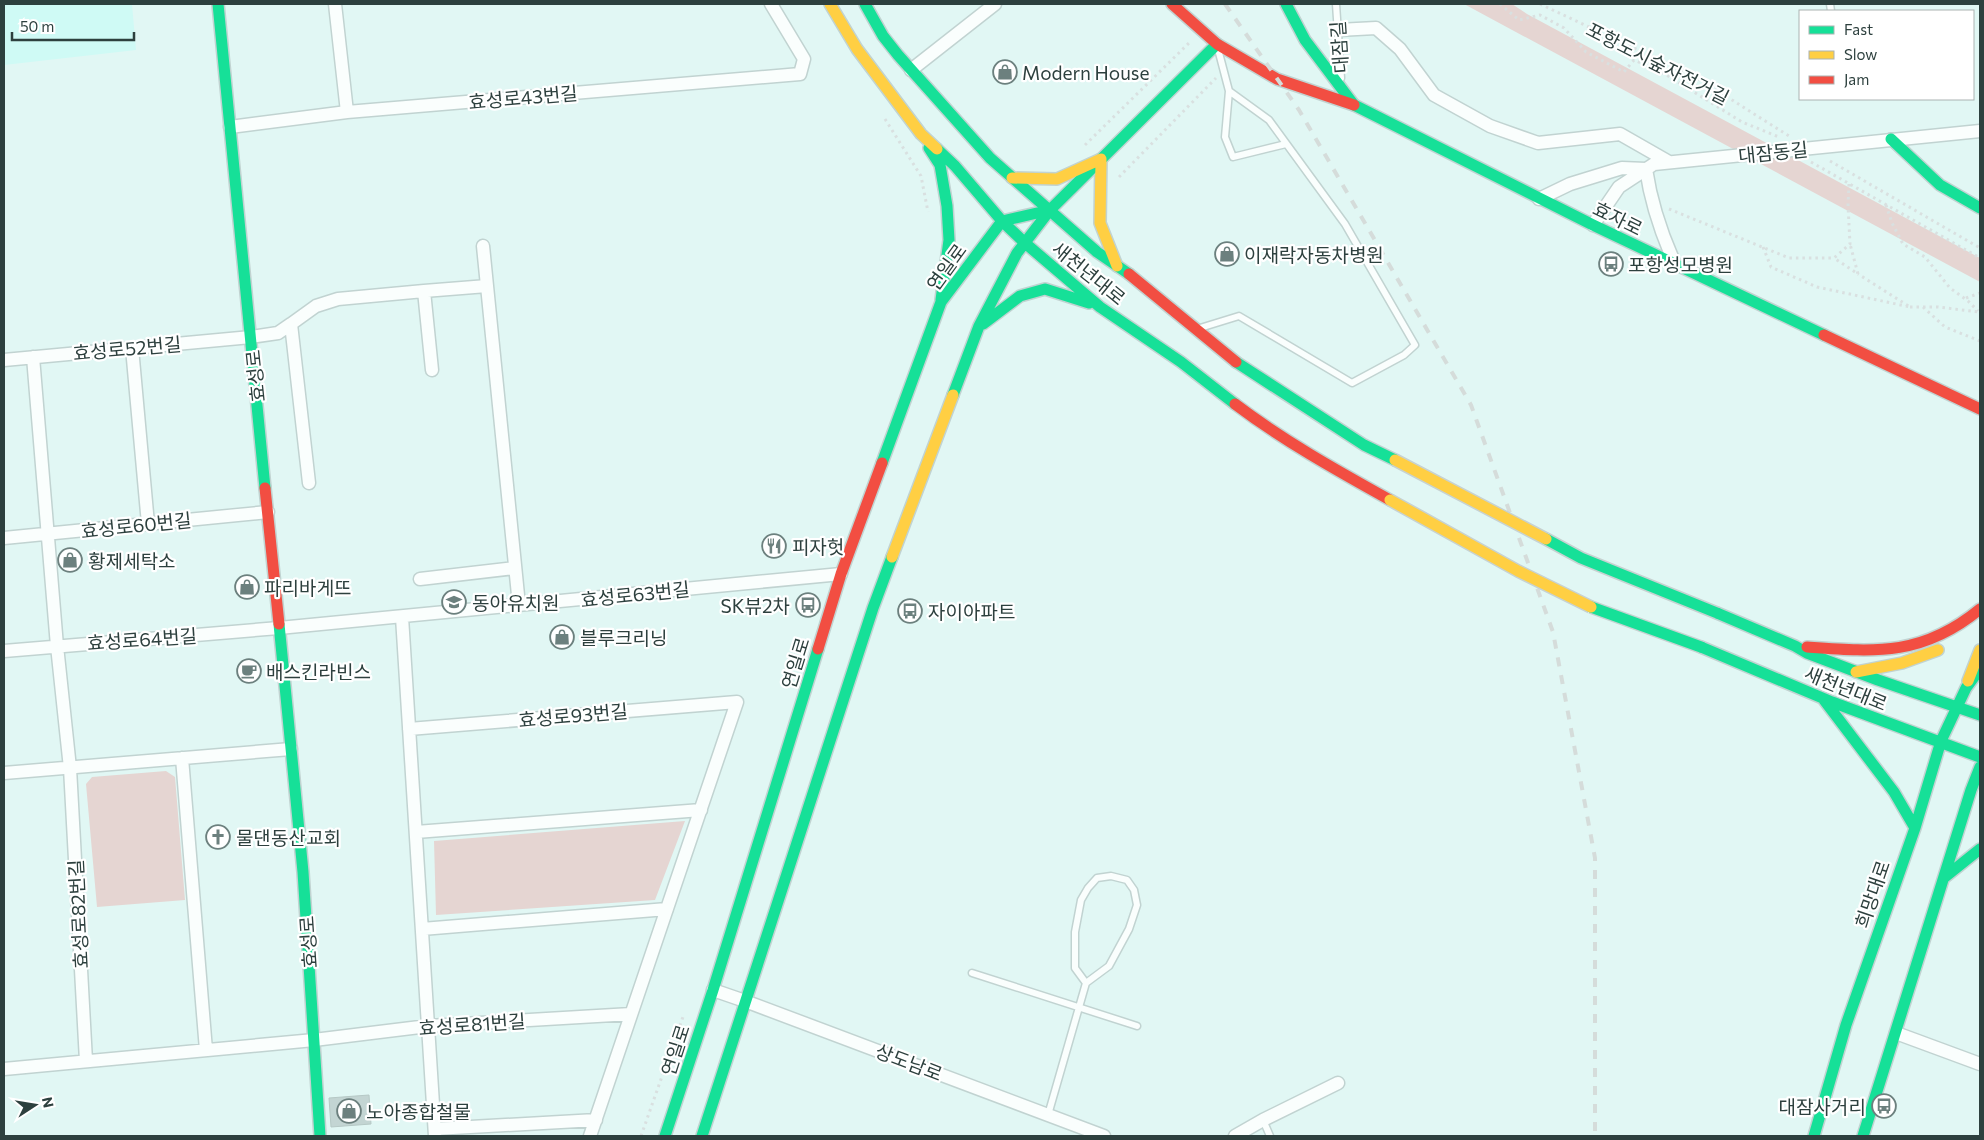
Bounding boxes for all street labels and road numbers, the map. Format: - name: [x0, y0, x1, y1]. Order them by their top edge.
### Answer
- street label: 포항도시숲자전거길: [1583, 17, 1733, 109]
- street label: 대잠길: [1326, 20, 1352, 74]
- street label: 효성로43번길: [467, 81, 579, 113]
- street label: 대잠동길: [1737, 137, 1809, 167]
- street label: 효자로: [1589, 196, 1647, 240]
- street label: 새천년대로: [1048, 237, 1130, 309]
- street label: 연일로: [921, 239, 971, 295]
- street label: 효성로52번길: [72, 332, 182, 364]
- street label: 효성로: [241, 349, 269, 403]
- street label: 효성로60번길: [79, 508, 193, 542]
- street label: 효성로63번길: [579, 577, 691, 611]
- street label: 효성로64번길: [86, 624, 198, 654]
- street label: 연일로: [776, 635, 814, 691]
- street label: 새천년대로: [1801, 661, 1891, 715]
- street label: 효성로93번길: [517, 699, 629, 731]
- street label: 희망대로: [1850, 857, 1894, 931]
- street label: 효성로82번길: [64, 859, 92, 969]
- street label: 효성로: [295, 915, 321, 969]
- street label: 효성로81번길: [418, 1009, 526, 1039]
- street label: 연일로: [656, 1022, 694, 1078]
- street label: 상도남로: [872, 1039, 946, 1085]

